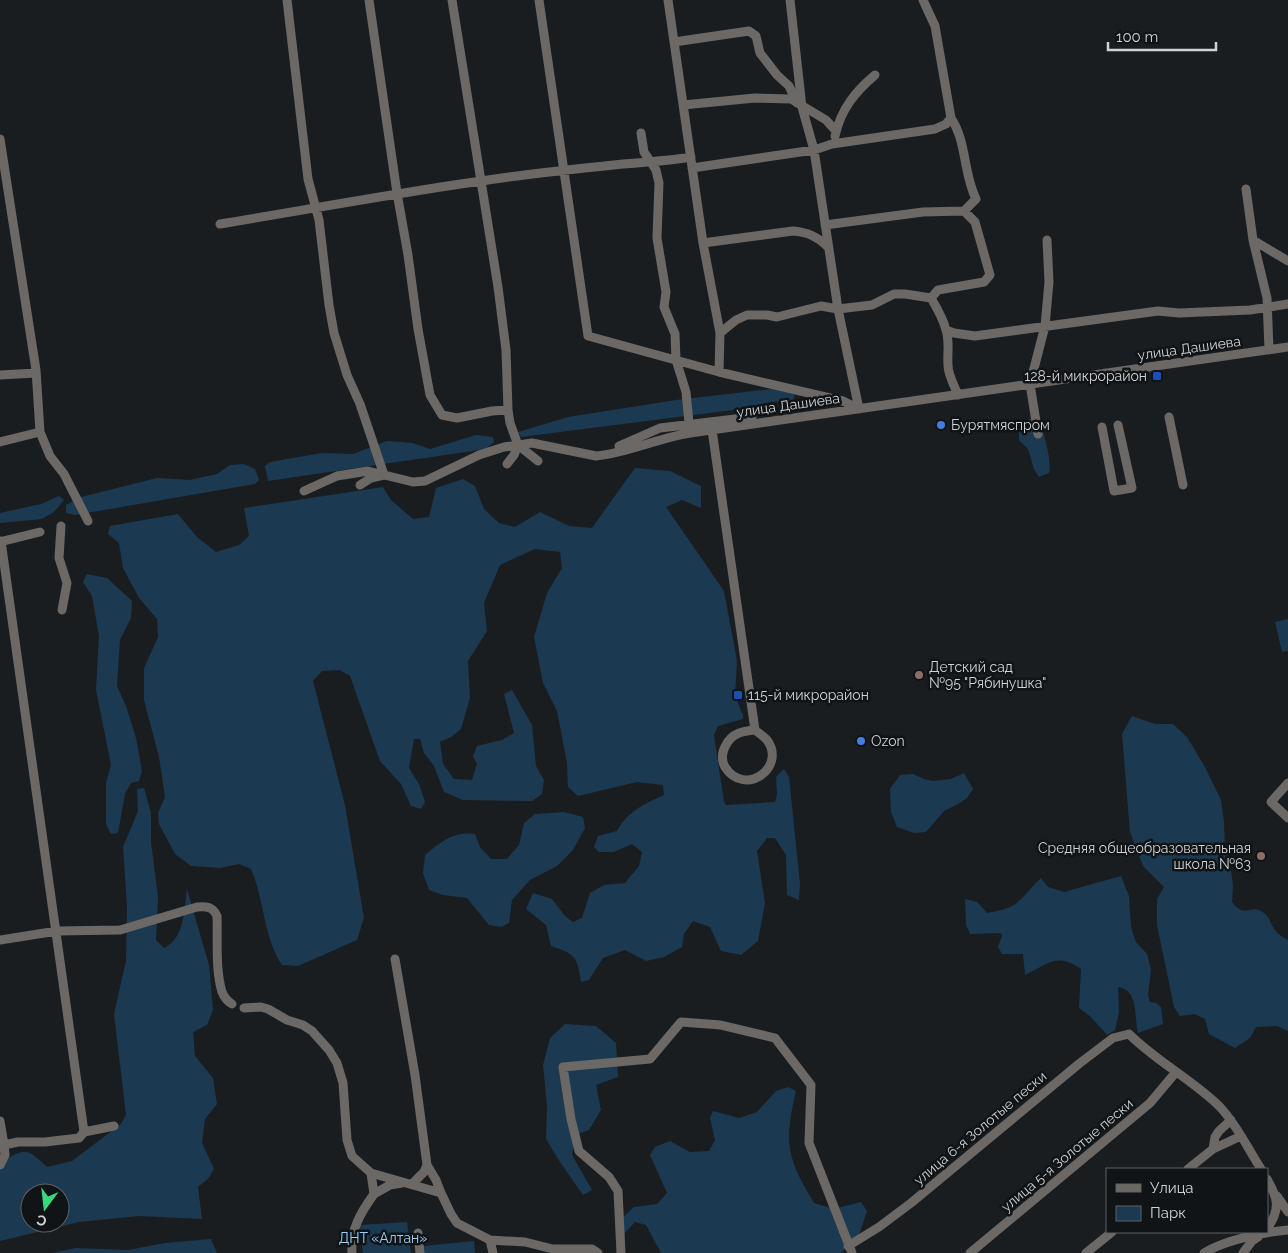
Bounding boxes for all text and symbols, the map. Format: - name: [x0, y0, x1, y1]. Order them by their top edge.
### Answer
- scale bar: [1108, 20, 1216, 52]
- text: 100 m: [1116, 28, 1158, 46]
- street label: улица Дашиева: [1136, 333, 1242, 363]
- place label: 128-й микрорайон: [1024, 368, 1147, 384]
- marker: 128-й микрорайон: [1151, 370, 1163, 382]
- street label: улица Дашиева: [735, 390, 841, 420]
- place label: Бурятмяспром: [951, 417, 1050, 433]
- marker: Бурятмяспром: [935, 419, 947, 431]
- place label: Детский сад №95 "Рябинушка": [929, 659, 1046, 691]
- marker: Детский сад №95 "Рябинушка": [913, 669, 925, 681]
- place label: 115-й микрорайон: [748, 687, 869, 703]
- marker: 115-й микрорайон: [732, 689, 744, 701]
- place label: Ozon: [871, 733, 905, 749]
- marker: Ozon: [855, 735, 867, 747]
- place label: Средняя общеобразовательная школа №63: [1038, 840, 1251, 872]
- marker: Средняя общеобразовательная школа №63: [1255, 850, 1267, 862]
- street label: улица 6-я Золотые пески: [911, 1068, 1049, 1188]
- street label: улица 5-я Золотые пески: [998, 1095, 1136, 1215]
- legend: [1106, 1168, 1268, 1233]
- text: Улица: [1150, 1179, 1194, 1197]
- north arrow: [20, 1183, 70, 1233]
- text: Парк: [1150, 1204, 1186, 1222]
- text: С: [35, 1211, 48, 1230]
- park label: ДНТ «Алтан»: [339, 1230, 427, 1246]

